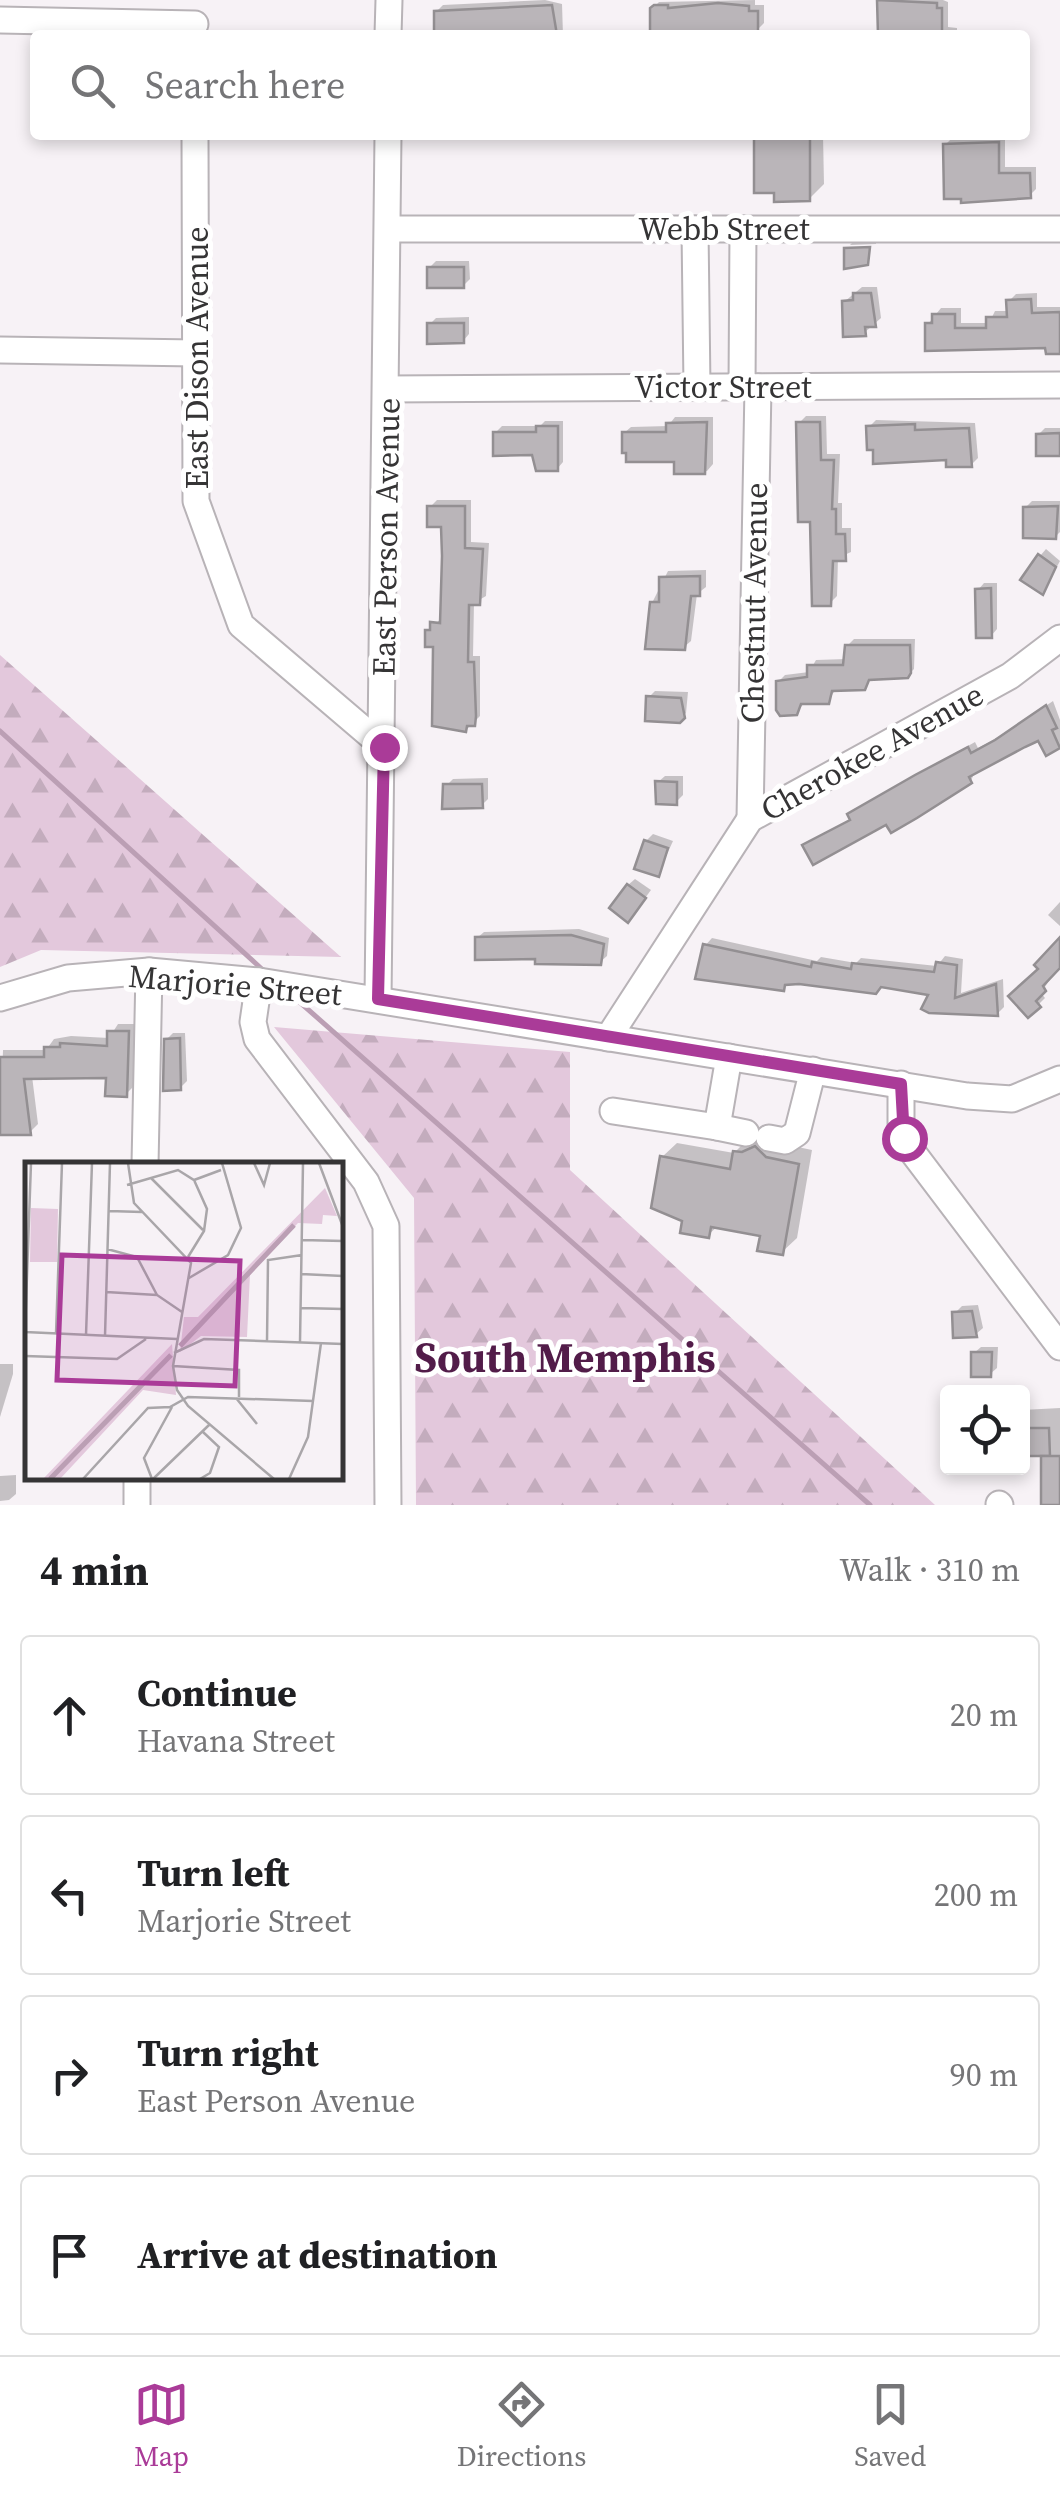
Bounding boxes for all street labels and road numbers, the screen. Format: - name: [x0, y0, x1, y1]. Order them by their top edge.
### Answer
- street label: Webb Street: [638, 207, 810, 251]
- street label: East Dison Avenue: [175, 227, 219, 489]
- street label: Victor Street: [634, 365, 812, 409]
- street label: East Person Avenue: [362, 397, 410, 677]
- street label: Chestnut Avenue: [730, 482, 778, 724]
- street label: Cherokee Avenue: [753, 673, 991, 831]
- street label: Marjorie Street: [127, 954, 344, 1016]

